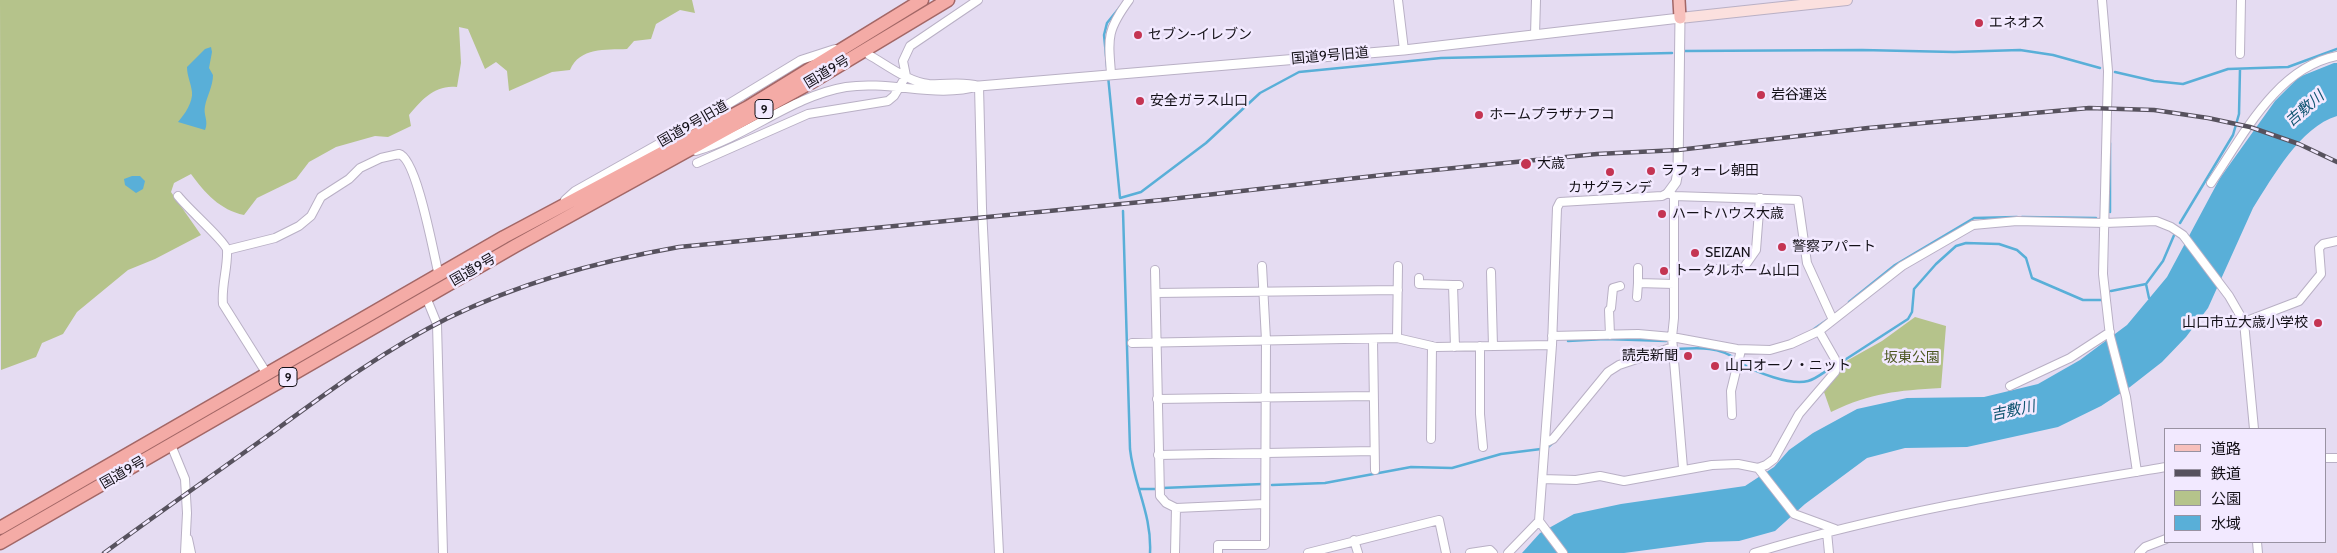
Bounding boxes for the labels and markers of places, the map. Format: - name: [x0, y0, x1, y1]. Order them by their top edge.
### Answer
- place label: エネオス: [1989, 15, 2045, 31]
- marker: エネオス: [1973, 17, 1985, 29]
- place label: セブン-イレブン: [1148, 27, 1252, 43]
- marker: セブン-イレブン: [1132, 29, 1144, 41]
- place label: 岩谷運送: [1771, 87, 1827, 103]
- marker: 岩谷運送: [1755, 89, 1767, 101]
- place label: 安全ガラス山口: [1150, 93, 1248, 109]
- marker: 安全ガラス山口: [1134, 95, 1146, 107]
- place label: ホームプラザナフコ: [1489, 107, 1615, 123]
- marker: ホームプラザナフコ: [1473, 109, 1485, 121]
- place label: 大歳: [1537, 156, 1565, 172]
- marker: 大歳: [1519, 157, 1533, 171]
- place label: ラフォーレ朝田: [1661, 163, 1759, 179]
- marker: ラフォーレ朝田: [1645, 165, 1657, 177]
- marker: カサグランデ: [1604, 166, 1616, 178]
- place label: カサグランデ: [1568, 180, 1652, 196]
- place label: ハートハウス大歳: [1672, 206, 1784, 222]
- marker: ハートハウス大歳: [1656, 208, 1668, 220]
- place label: 警察アパート: [1792, 239, 1876, 255]
- marker: 警察アパート: [1776, 241, 1788, 253]
- place label: SEIZAN: [1705, 245, 1751, 261]
- marker: SEIZAN: [1689, 247, 1701, 259]
- place label: トータルホーム山口: [1674, 263, 1800, 279]
- marker: トータルホーム山口: [1658, 265, 1670, 277]
- place label: 山口市立大歳小学校: [2182, 315, 2308, 331]
- marker: 山口市立大歳小学校: [2312, 317, 2324, 329]
- place label: 読売新聞: [1622, 348, 1678, 364]
- marker: 読売新聞: [1682, 350, 1694, 362]
- place label: 山口オーノ・ニット: [1725, 358, 1851, 374]
- marker: 山口オーノ・ニット: [1709, 360, 1721, 372]

